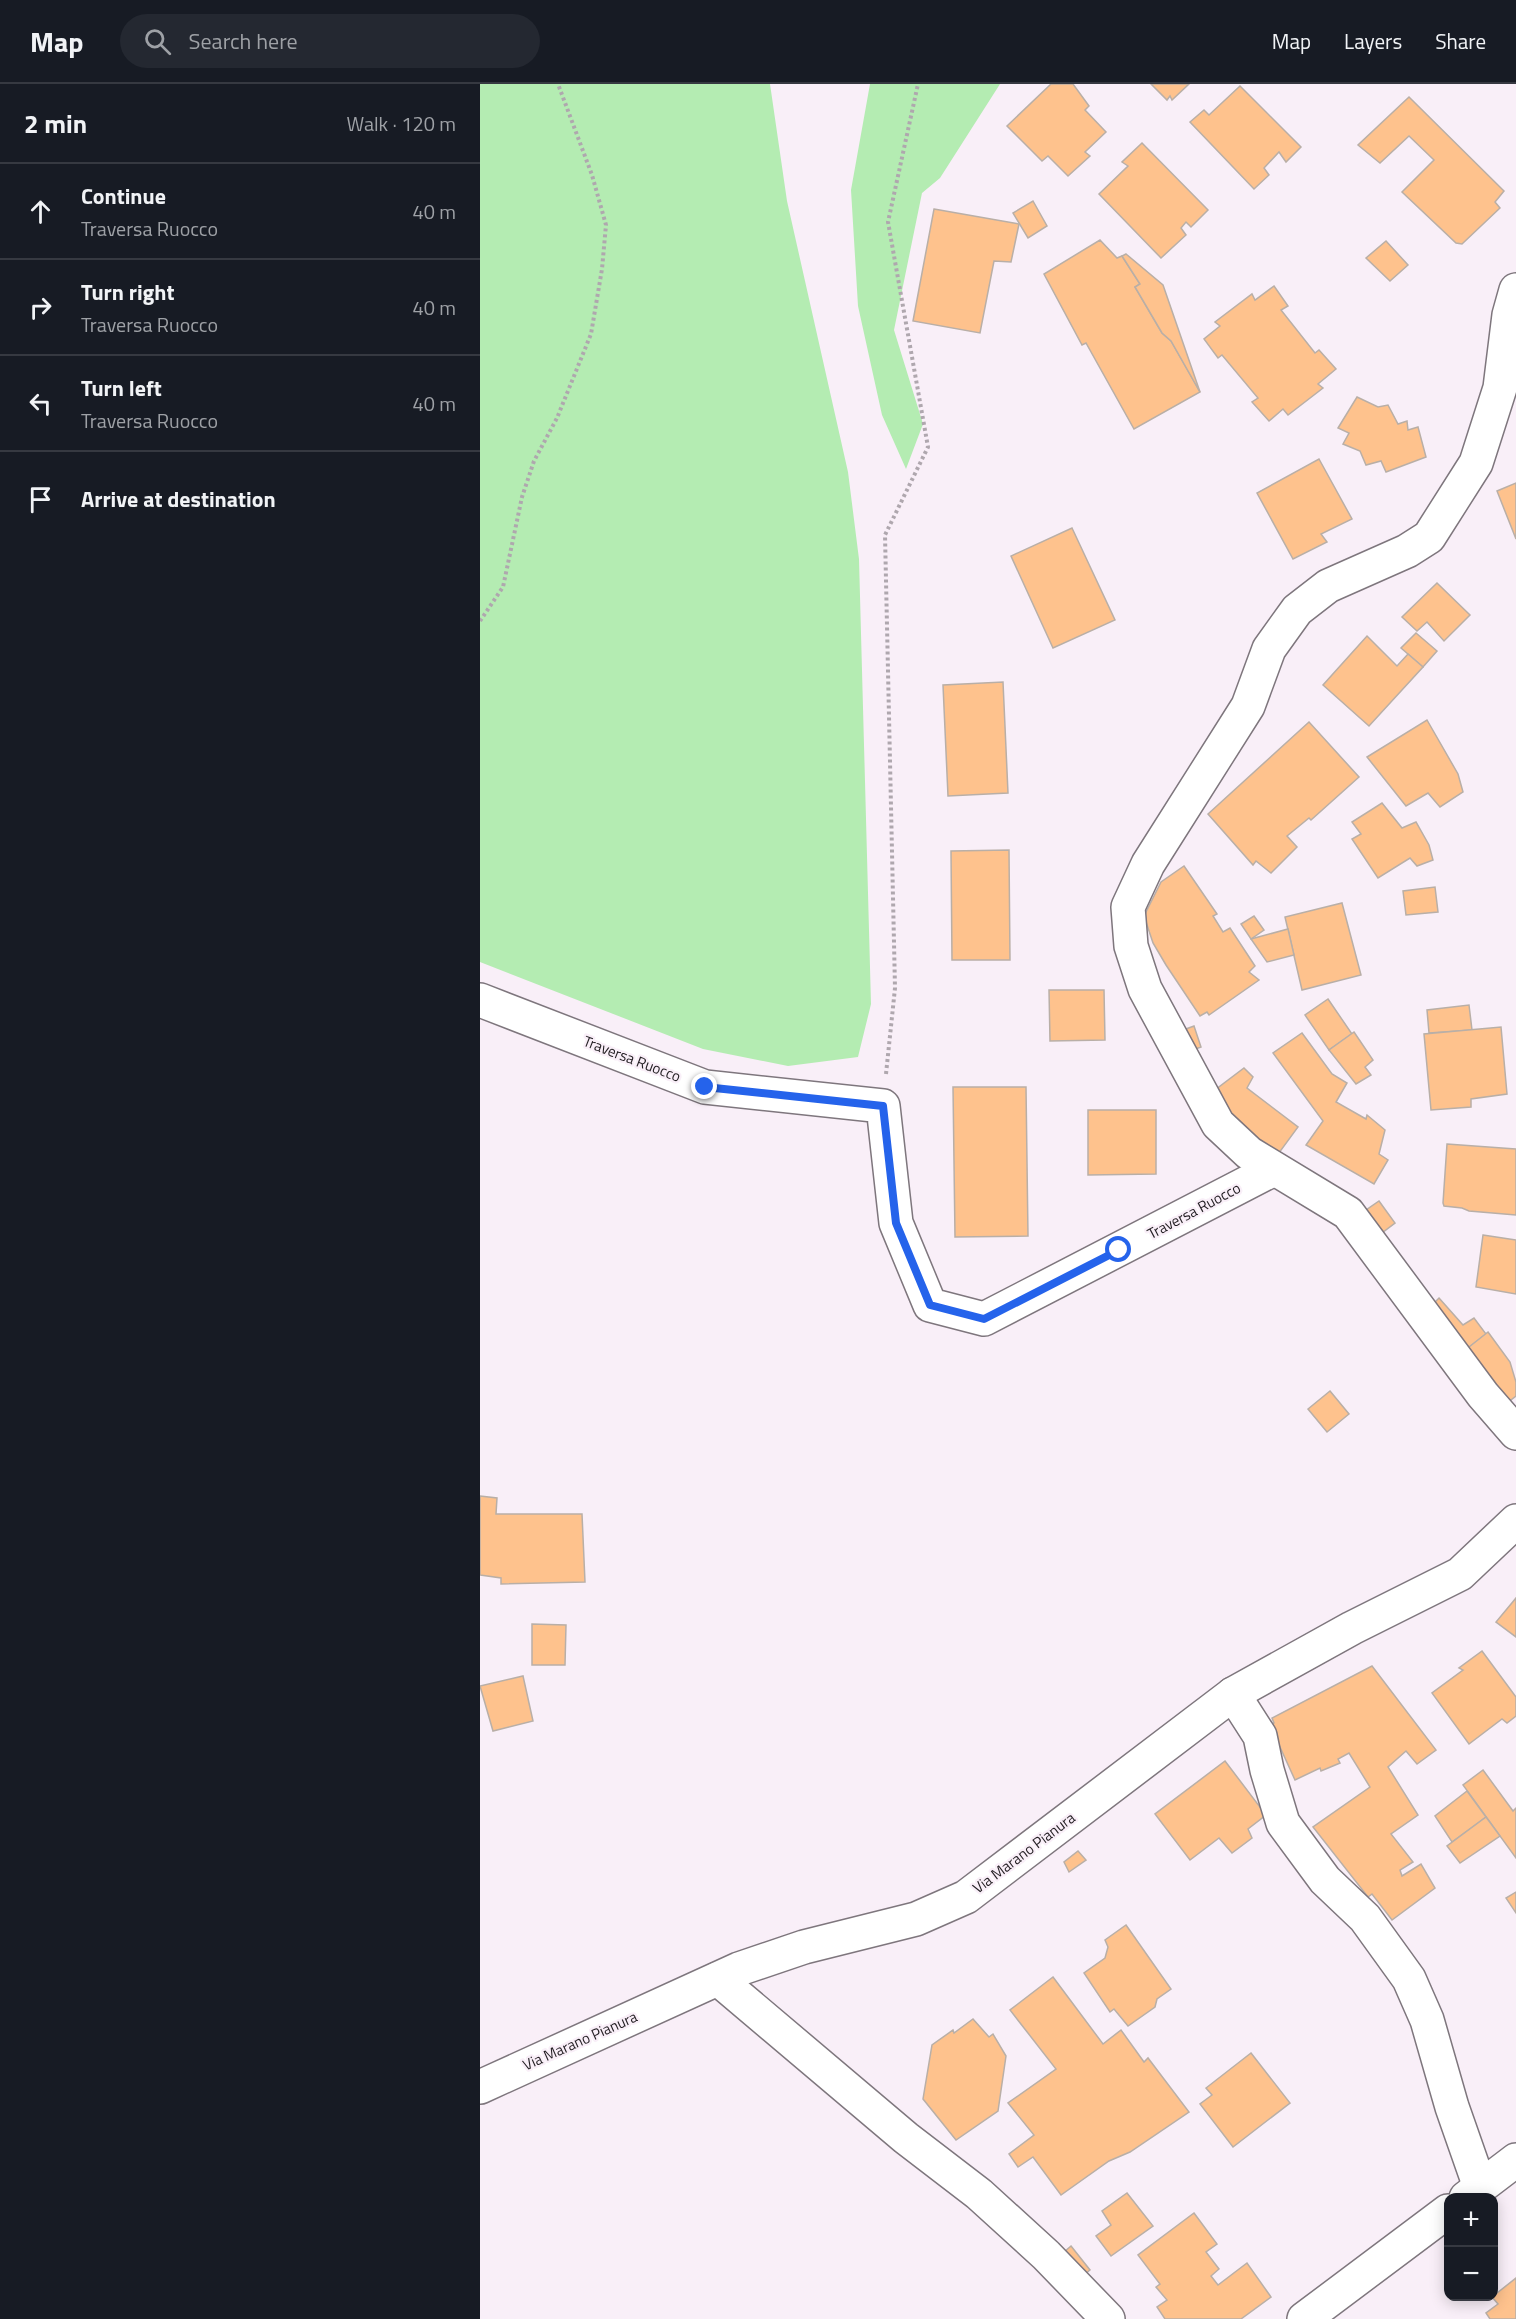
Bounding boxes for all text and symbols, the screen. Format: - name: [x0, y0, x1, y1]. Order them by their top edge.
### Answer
- search box: [120, 14, 540, 68]
- text: Map: [30, 20, 84, 63]
- text: Search here: [189, 24, 298, 58]
- icon: search: [141, 25, 174, 58]
- text: Map: [1272, 25, 1311, 57]
- text: Layers: [1344, 25, 1402, 57]
- text: Share: [1435, 25, 1486, 57]
- text: 2 min: [24, 104, 87, 143]
- text: Walk · 120 m: [347, 108, 456, 139]
- text: Continue: [81, 179, 166, 213]
- icon: ahead: [24, 195, 57, 228]
- text: 40 m: [412, 196, 456, 227]
- text: Traversa Ruocco: [81, 213, 218, 244]
- text: Turn right: [81, 275, 175, 309]
- icon: right: [24, 291, 57, 324]
- text: 40 m: [412, 292, 456, 323]
- text: Traversa Ruocco: [81, 309, 218, 340]
- text: Turn left: [81, 371, 162, 405]
- icon: left: [24, 387, 57, 420]
- text: 40 m: [412, 388, 456, 419]
- text: Traversa Ruocco: [81, 405, 218, 436]
- text: Arrive at destination: [81, 482, 276, 516]
- icon: arrive: [24, 483, 57, 516]
- street label: Traversa Ruocco: [580, 1029, 684, 1088]
- route end: [691, 1073, 717, 1099]
- street label: Traversa Ruocco: [1143, 1176, 1245, 1245]
- route start: [1105, 1236, 1131, 1262]
- street label: Via Marano Pianura: [968, 1806, 1080, 1899]
- street label: Via Marano Pianura: [519, 2005, 641, 2076]
- map controls: [1444, 2193, 1498, 2301]
- button: +: [1444, 2193, 1498, 2247]
- button: −: [1444, 2247, 1498, 2301]

